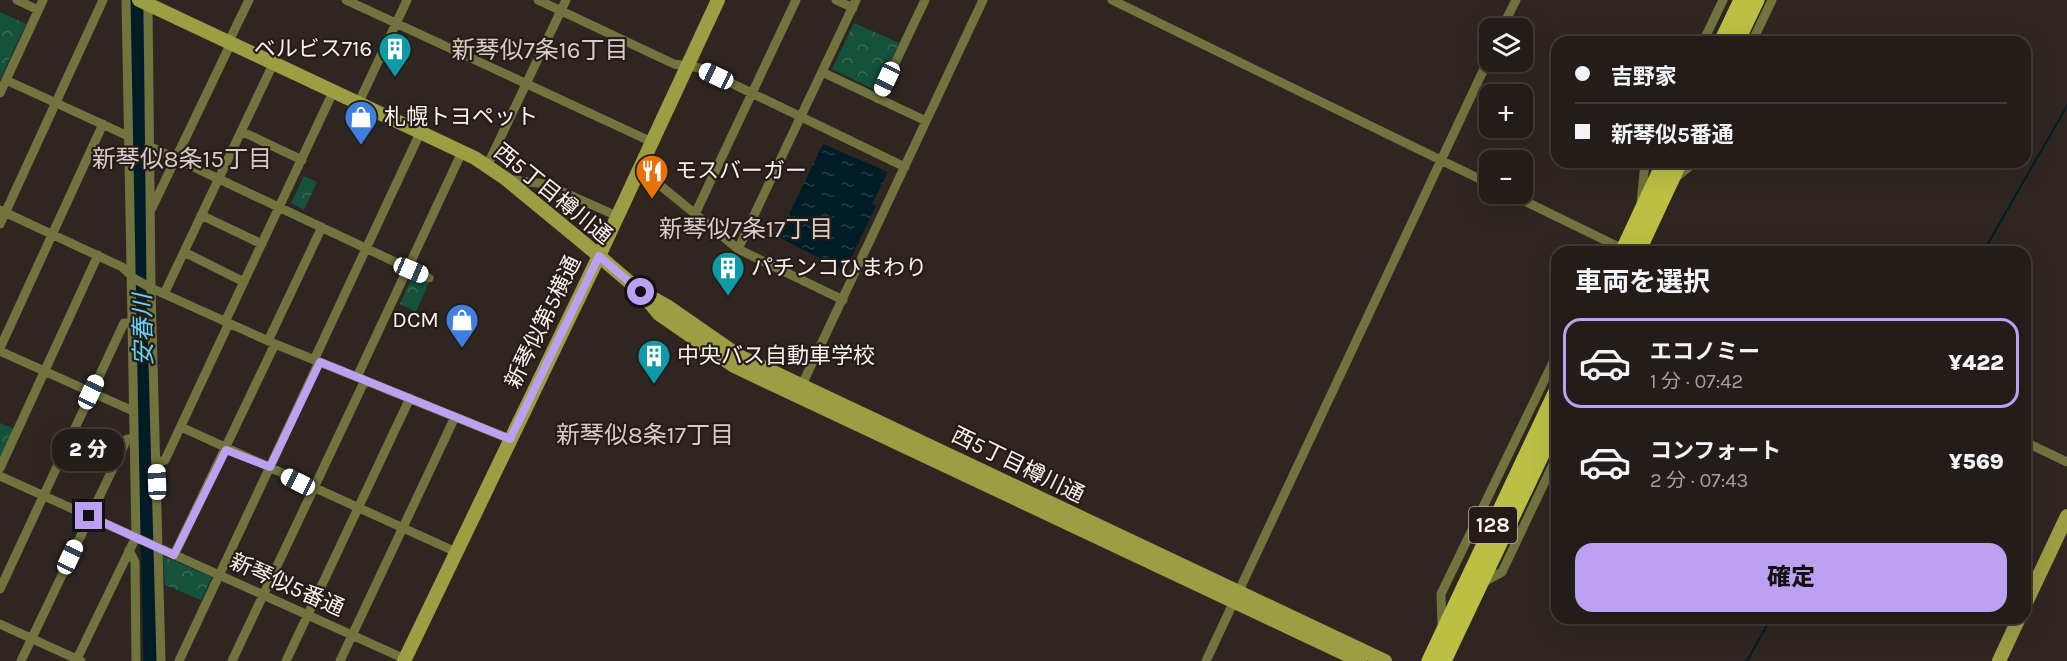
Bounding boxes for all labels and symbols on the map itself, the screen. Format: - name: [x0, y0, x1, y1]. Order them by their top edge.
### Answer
- building icon: ベルビス716: [377, 31, 413, 78]
- place label: ベルビス716: [254, 36, 372, 62]
- district label: 新琴似7条16丁目: [452, 36, 628, 64]
- car: [871, 59, 903, 99]
- car: [696, 60, 736, 92]
- shop icon: 札幌トヨペット: [343, 99, 379, 146]
- place label: 札幌トヨペット: [384, 104, 538, 130]
- street label: 西5丁目樽川通: [489, 138, 617, 250]
- district label: 新琴似8条15丁目: [92, 145, 272, 173]
- restaurant icon: モスバーガー: [634, 153, 670, 200]
- place label: モスバーガー: [675, 158, 807, 184]
- district label: 新琴似7条17丁目: [659, 215, 833, 243]
- building icon: パチンコひまわり: [710, 250, 746, 297]
- street label: 新琴似第5横通: [500, 251, 586, 393]
- car: [391, 255, 431, 285]
- place label: パチンコひまわり: [751, 255, 927, 281]
- route start: [627, 278, 654, 305]
- water label: 安春川: [128, 291, 158, 366]
- shop icon: DCM: [444, 302, 480, 349]
- place label: DCM: [392, 307, 439, 333]
- building icon: 中央バス自動車学校: [636, 338, 672, 385]
- place label: 中央バス自動車学校: [677, 343, 875, 369]
- car: [75, 372, 107, 412]
- district label: 新琴似8条17丁目: [556, 421, 734, 449]
- street label: 西5丁目樽川通: [947, 422, 1089, 508]
- callout: 2 分: [53, 429, 125, 471]
- car: [147, 464, 167, 500]
- car: [278, 466, 318, 498]
- route end: [75, 502, 102, 529]
- road number: 128: [1469, 507, 1517, 543]
- car: [54, 537, 86, 577]
- street label: 新琴似5番通: [226, 548, 348, 622]

